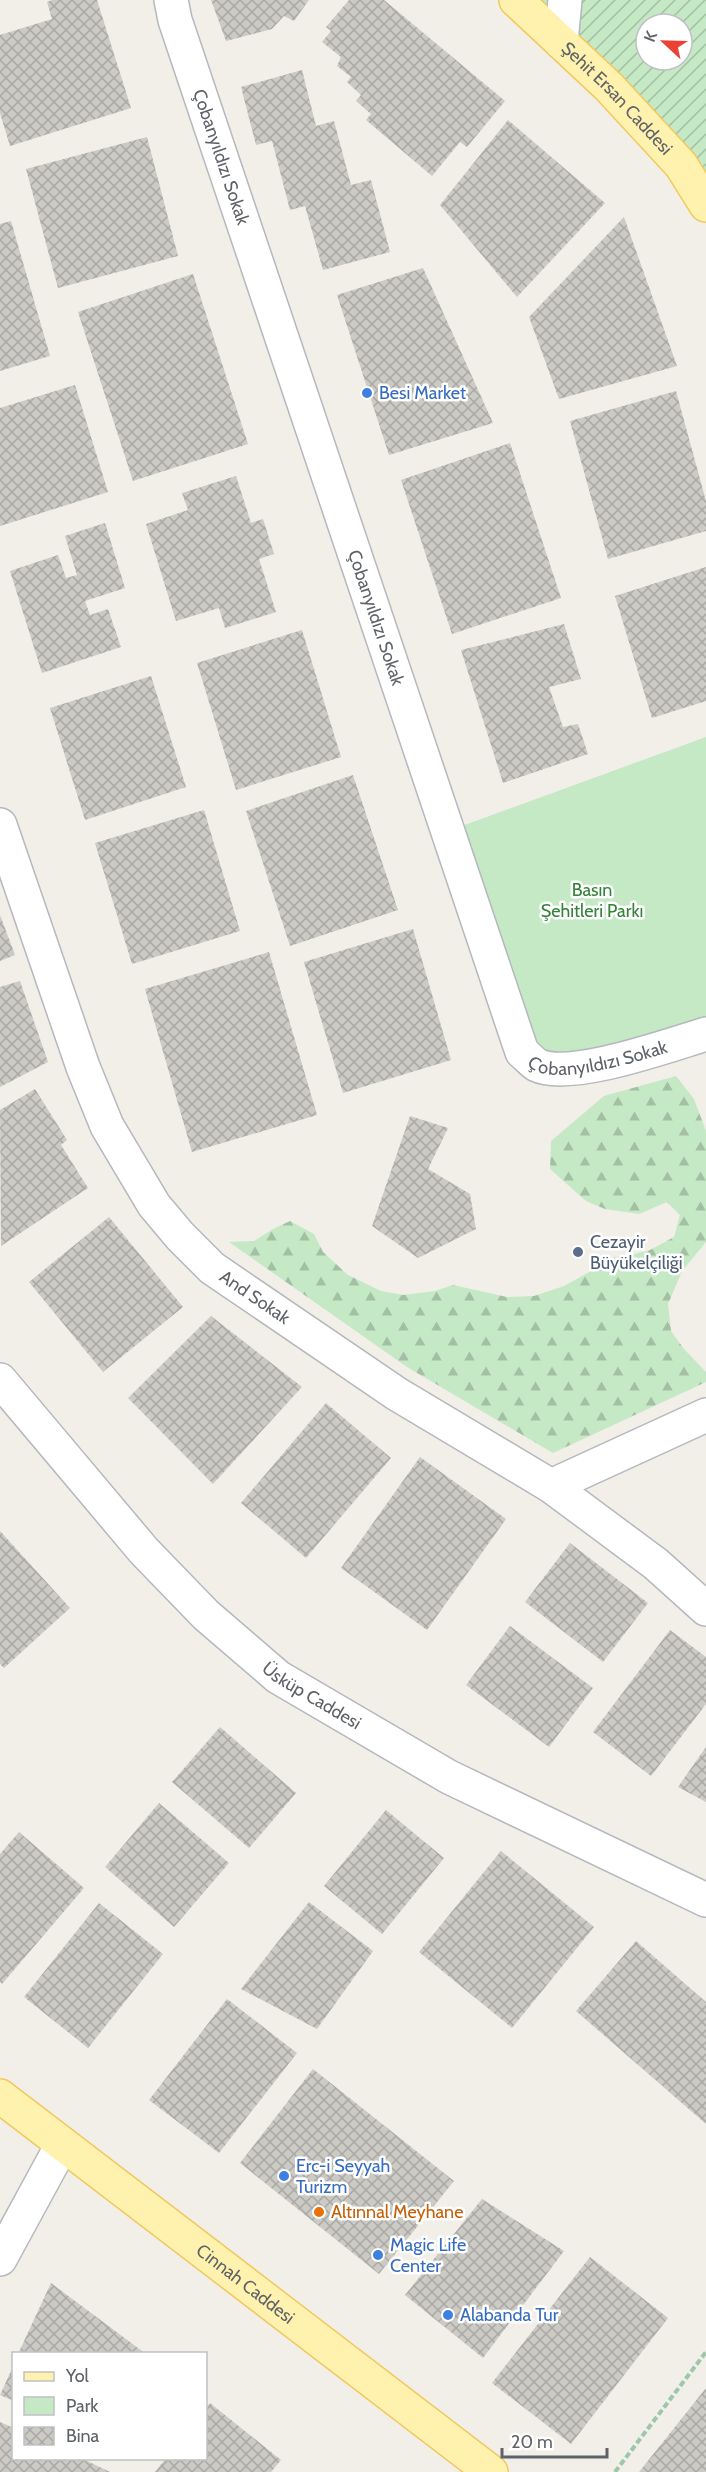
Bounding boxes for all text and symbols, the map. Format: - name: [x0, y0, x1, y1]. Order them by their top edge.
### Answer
- north arrow: [634, 12, 694, 72]
- text: K: [640, 28, 661, 45]
- street label: Şehit Ersan Caddesi: [557, 37, 677, 159]
- street label: Çobanyıldızı Sokak: [188, 86, 254, 229]
- place label: Besi Market: [379, 382, 466, 404]
- marker: Besi Market: [360, 386, 374, 400]
- street label: Çobanyıldızı Sokak: [343, 547, 409, 689]
- park label: Basın Şehitleri Parkı: [541, 879, 643, 922]
- street label: Çobanyıldızı Sokak: [523, 1036, 671, 1080]
- place label: Cezayir Büyükelçiliği: [590, 1231, 683, 1274]
- marker: Cezayir Büyükelçiliği: [571, 1245, 585, 1259]
- street label: And Sokak: [215, 1265, 295, 1329]
- street label: Üsküp Caddesi: [257, 1657, 365, 1734]
- place label: Erc-i Seyyah Turizm: [296, 2155, 390, 2198]
- marker: Erc-i Seyyah Turizm: [277, 2169, 291, 2183]
- place label: Altınnal Meyhane: [331, 2201, 463, 2223]
- marker: Altınnal Meyhane: [312, 2205, 326, 2219]
- place label: Magic Life Center: [390, 2234, 466, 2277]
- street label: Cinnah Caddesi: [192, 2239, 299, 2329]
- marker: Magic Life Center: [371, 2248, 385, 2262]
- place label: Alabanda Tur: [460, 2304, 559, 2326]
- marker: Alabanda Tur: [441, 2308, 455, 2322]
- legend: [12, 2352, 207, 2460]
- text: Yol: [65, 2365, 90, 2387]
- text: Park: [66, 2395, 99, 2417]
- scale bar: [502, 2421, 607, 2459]
- text: Bina: [66, 2425, 100, 2447]
- text: 20 m: [511, 2431, 553, 2453]

